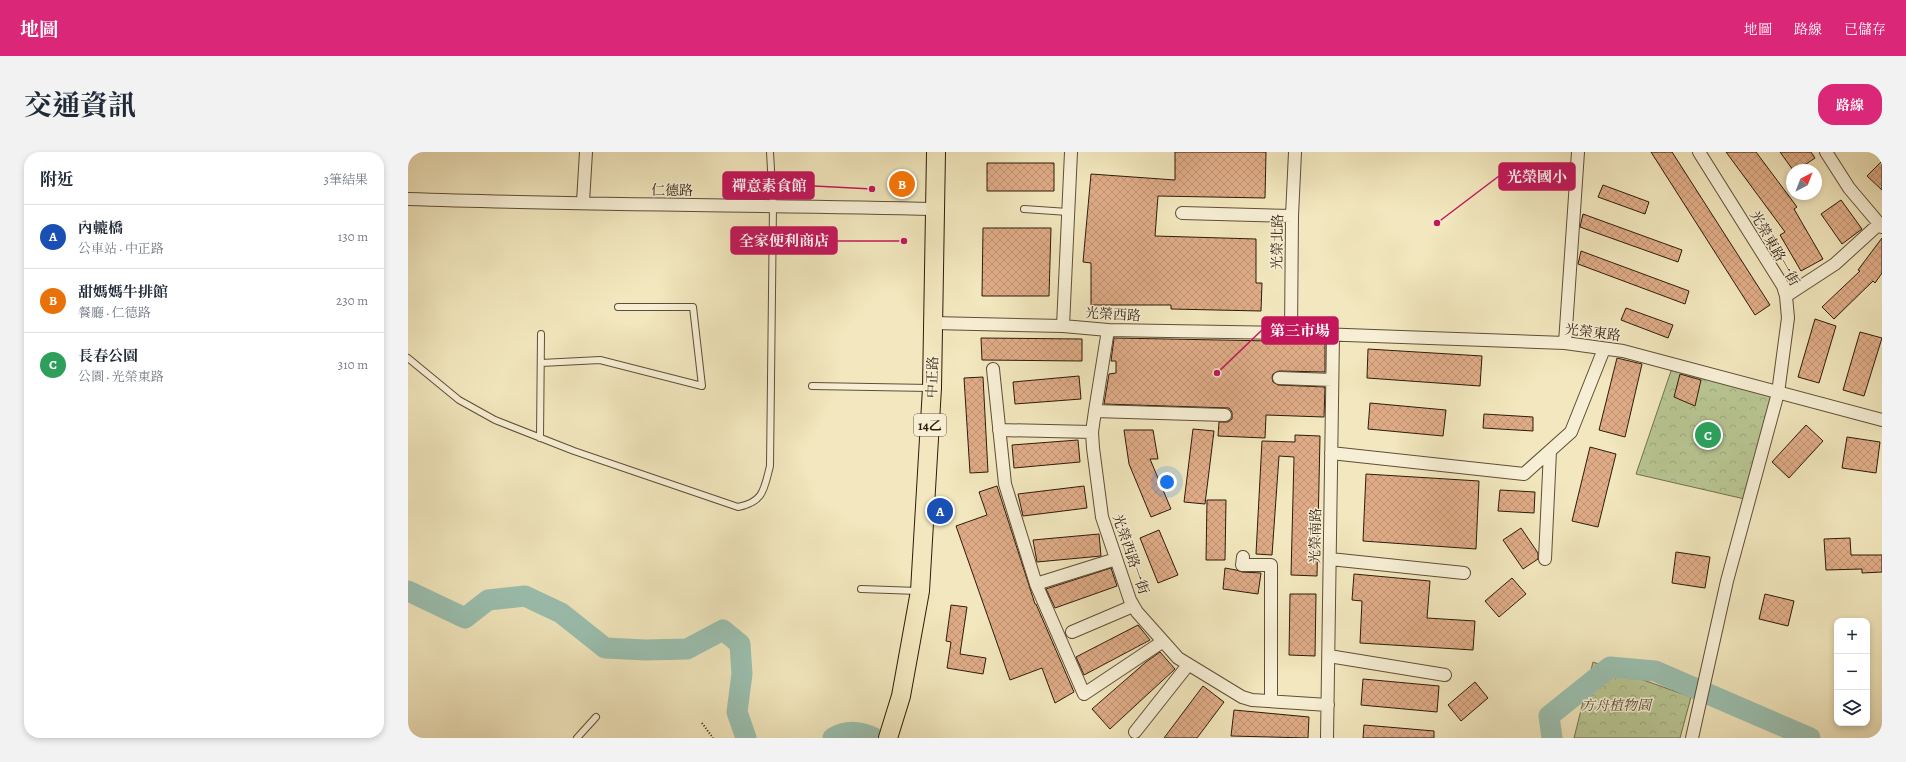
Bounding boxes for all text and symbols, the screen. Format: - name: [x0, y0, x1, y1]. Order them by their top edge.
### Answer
- text: 地圖: [20, 17, 58, 43]
- text: 地圖: [1744, 20, 1772, 39]
- text: 路線: [1794, 20, 1822, 39]
- text: 已儲存: [1844, 20, 1886, 39]
- button: 路線: [1818, 84, 1882, 125]
- text: 交通資訊: [24, 87, 136, 125]
- callout: 光榮國小: [1499, 163, 1575, 190]
- north arrow: [1786, 164, 1822, 200]
- text: 光榮國小: [1507, 167, 1567, 187]
- text: 附近: [40, 168, 74, 191]
- pin: B: [889, 169, 915, 199]
- text: 3筆結果: [324, 171, 368, 188]
- callout: 禪意素食館: [723, 172, 814, 199]
- text: 禪意素食館: [731, 176, 807, 196]
- street label: 仁德路: [651, 181, 693, 200]
- street label: 光榮東路一街: [1745, 207, 1804, 289]
- street label: 光榮北路: [1268, 214, 1287, 270]
- text: 內轆橋: [78, 218, 123, 238]
- callout: 全家便利商店: [731, 227, 837, 254]
- text: A: [49, 228, 57, 245]
- text: 130 m: [338, 228, 368, 245]
- text: 全家便利商店: [739, 231, 829, 251]
- text: 公車站 · 中正路: [78, 240, 164, 257]
- text: 甜媽媽牛排館: [78, 282, 168, 302]
- text: B: [49, 292, 57, 309]
- text: 230 m: [336, 292, 368, 309]
- text: 餐廳 · 仁德路: [78, 304, 151, 321]
- street label: 光榮西路: [1085, 304, 1141, 325]
- callout: 第三市場: [1262, 317, 1338, 344]
- street label: 光榮東路: [1564, 320, 1622, 345]
- text: 第三市場: [1270, 321, 1330, 341]
- text: 長春公園: [78, 346, 138, 366]
- text: C: [49, 356, 57, 373]
- text: 310 m: [338, 356, 368, 373]
- street label: 中正路: [922, 356, 943, 398]
- text: 公園 · 光榮東路: [78, 368, 164, 385]
- road number: 14乙: [914, 414, 946, 436]
- pin: C: [1695, 420, 1721, 450]
- your location: [1157, 472, 1177, 492]
- pin: A: [927, 496, 953, 526]
- street label: 光榮南路: [1306, 508, 1325, 564]
- street label: 光榮西路一街: [1108, 511, 1153, 597]
- map controls: [1834, 618, 1870, 726]
- button: +: [1834, 618, 1870, 654]
- button: −: [1834, 654, 1870, 690]
- button: layers: [1834, 690, 1870, 726]
- park label: 方舟植物園: [1581, 696, 1653, 715]

